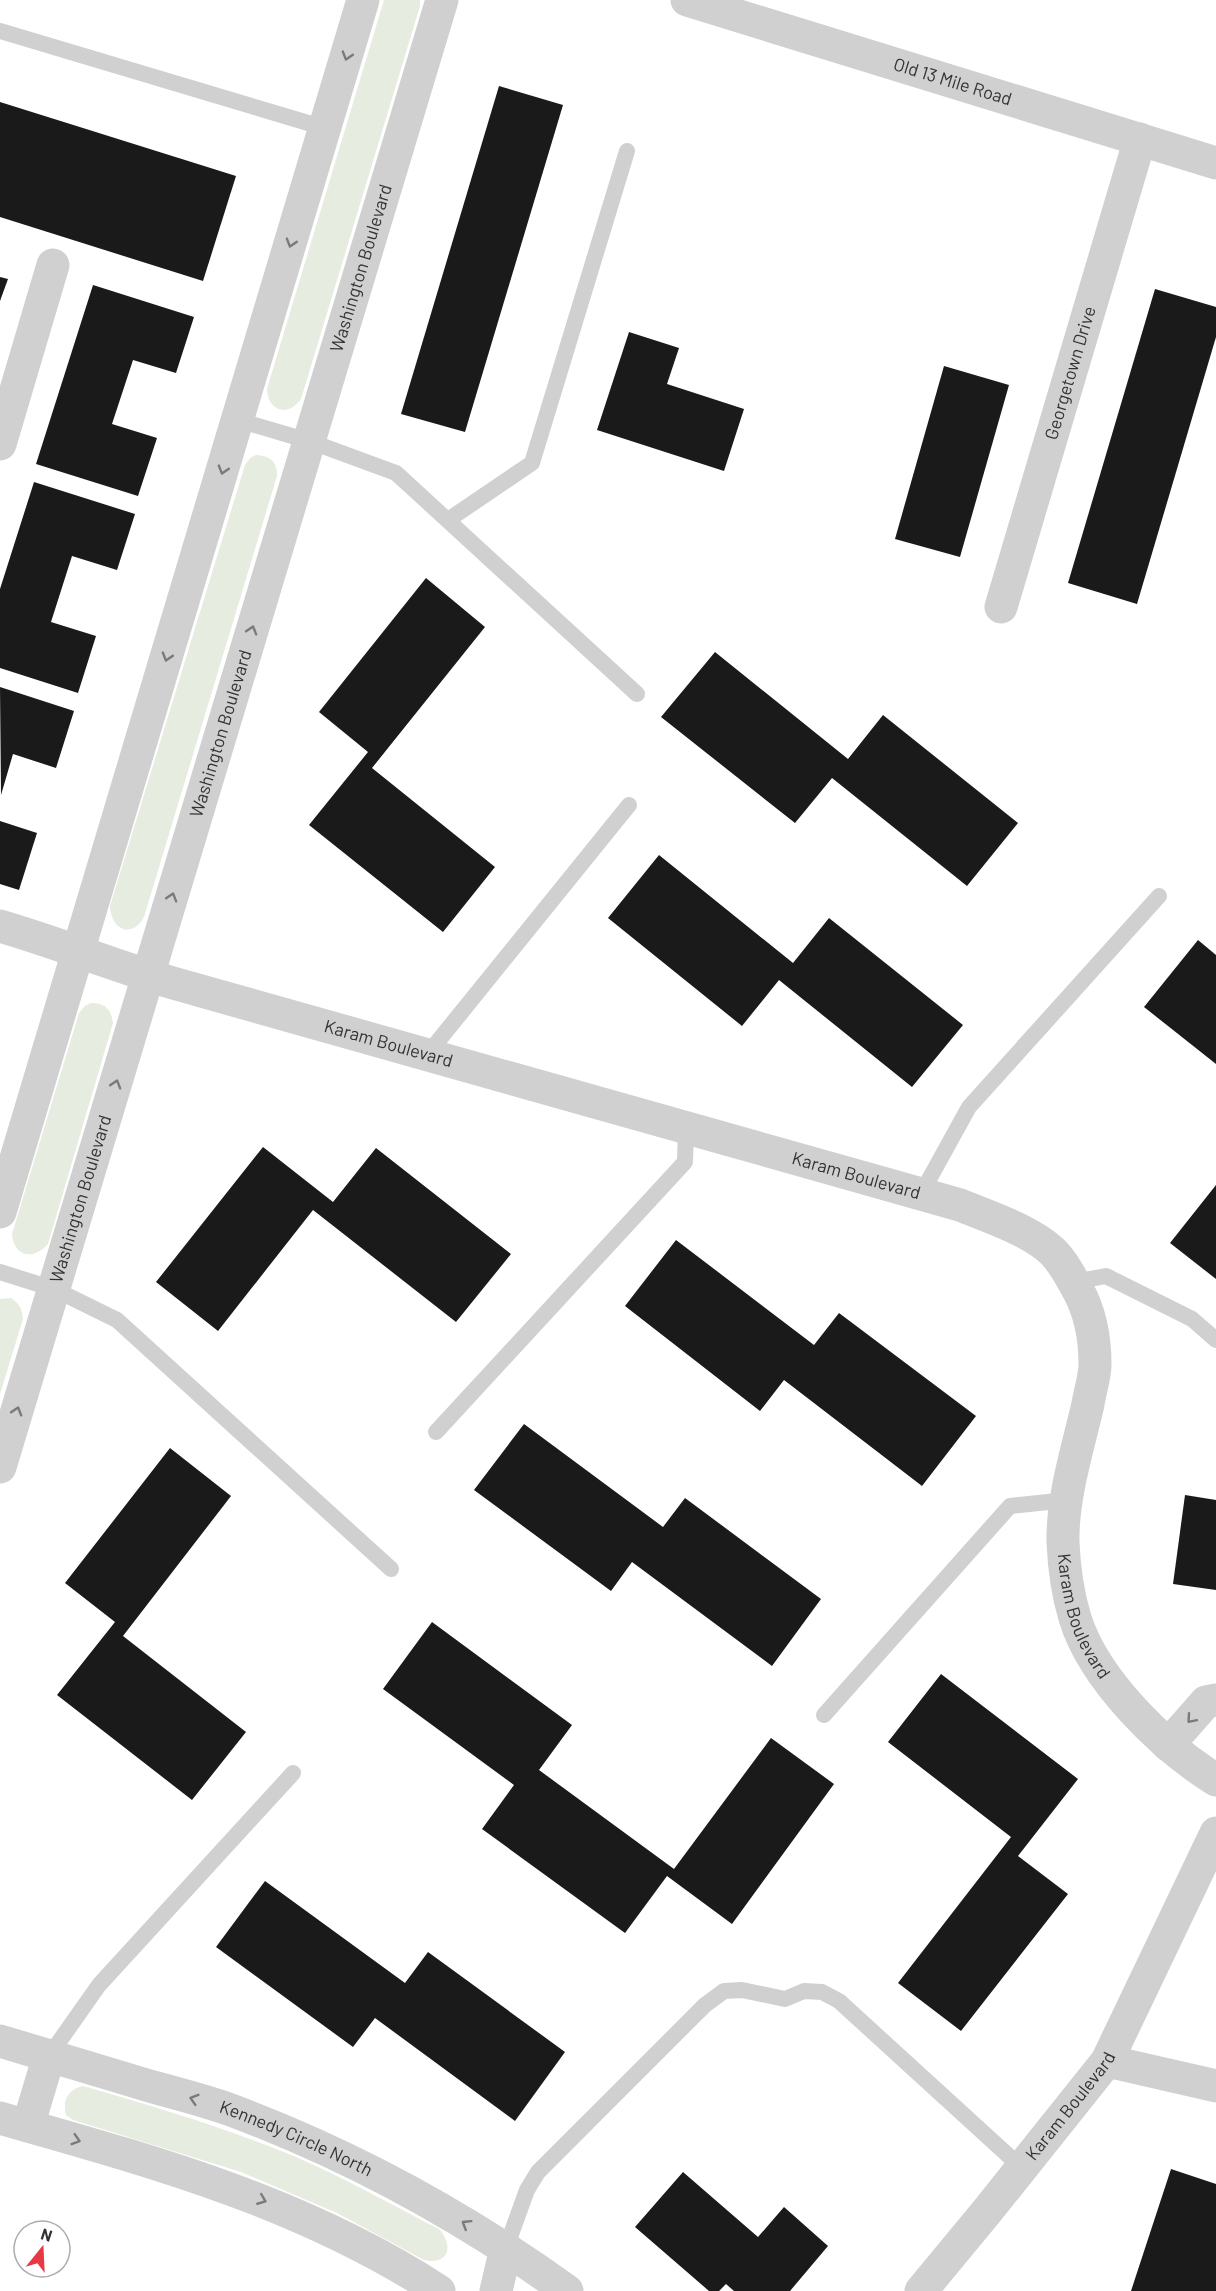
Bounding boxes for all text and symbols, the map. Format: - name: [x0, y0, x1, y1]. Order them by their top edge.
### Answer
- one-way arrow: [342, 50, 354, 61]
- street label: Old 13 Mile Road: [891, 52, 1015, 109]
- street label: Washington Boulevard: [325, 181, 396, 354]
- one-way arrow: [286, 237, 298, 248]
- street label: Georgetown Drive: [1039, 303, 1100, 442]
- one-way arrow: [218, 464, 230, 475]
- one-way arrow: [245, 625, 257, 636]
- street label: Washington Boulevard: [184, 647, 256, 820]
- one-way arrow: [162, 651, 174, 662]
- one-way arrow: [165, 892, 177, 903]
- street label: Karam Boulevard: [322, 1014, 455, 1071]
- one-way arrow: [109, 1079, 121, 1090]
- street label: Washington Boulevard: [44, 1112, 115, 1285]
- street label: Karam Boulevard: [790, 1146, 923, 1203]
- one-way arrow: [10, 1406, 22, 1417]
- street label: Karam Boulevard: [1054, 1552, 1116, 1683]
- one-way arrow: [1187, 1713, 1198, 1723]
- street label: Karam Boulevard: [1020, 2048, 1120, 2164]
- one-way arrow: [189, 2094, 200, 2106]
- street label: Kennedy Circle North: [217, 2095, 377, 2181]
- one-way arrow: [70, 2133, 81, 2145]
- one-way arrow: [255, 2193, 266, 2205]
- north arrow: [12, 2219, 72, 2279]
- one-way arrow: [462, 2219, 472, 2231]
- text: N: [39, 2224, 55, 2245]

